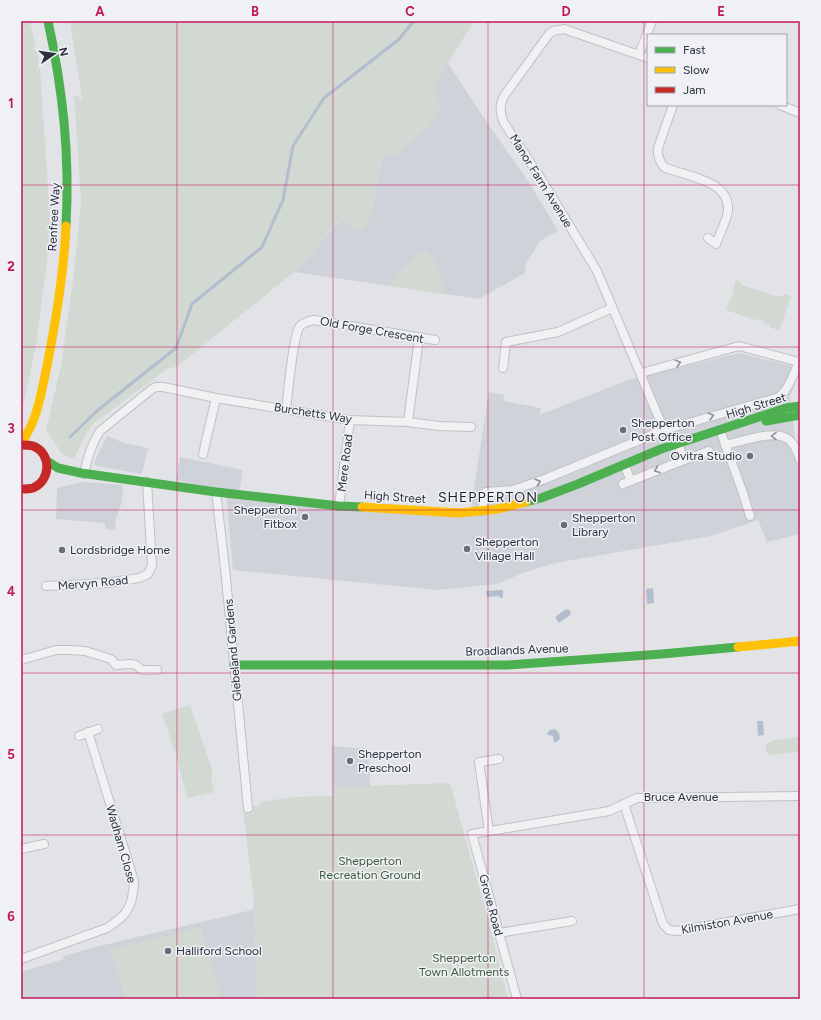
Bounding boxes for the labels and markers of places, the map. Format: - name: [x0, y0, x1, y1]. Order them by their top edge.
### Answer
- place label: Shepperton Post Office: [631, 416, 695, 444]
- marker: Shepperton Post Office: [618, 425, 628, 435]
- place label: Ovitra Studio: [671, 449, 742, 463]
- marker: Ovitra Studio: [745, 451, 755, 461]
- place label: Shepperton Fitbox: [233, 503, 297, 531]
- place label: Shepperton Library: [572, 511, 636, 539]
- marker: Shepperton Fitbox: [300, 512, 310, 522]
- marker: Shepperton Library: [559, 520, 569, 530]
- place label: Shepperton Village Hall: [475, 535, 539, 563]
- place label: Lordsbridge Home: [70, 543, 171, 557]
- marker: Shepperton Village Hall: [462, 544, 472, 554]
- marker: Lordsbridge Home: [57, 545, 67, 555]
- place label: Shepperton Preschool: [358, 747, 422, 775]
- marker: Shepperton Preschool: [345, 756, 355, 766]
- place label: Halliford School: [176, 944, 262, 958]
- marker: Halliford School: [163, 946, 173, 956]

